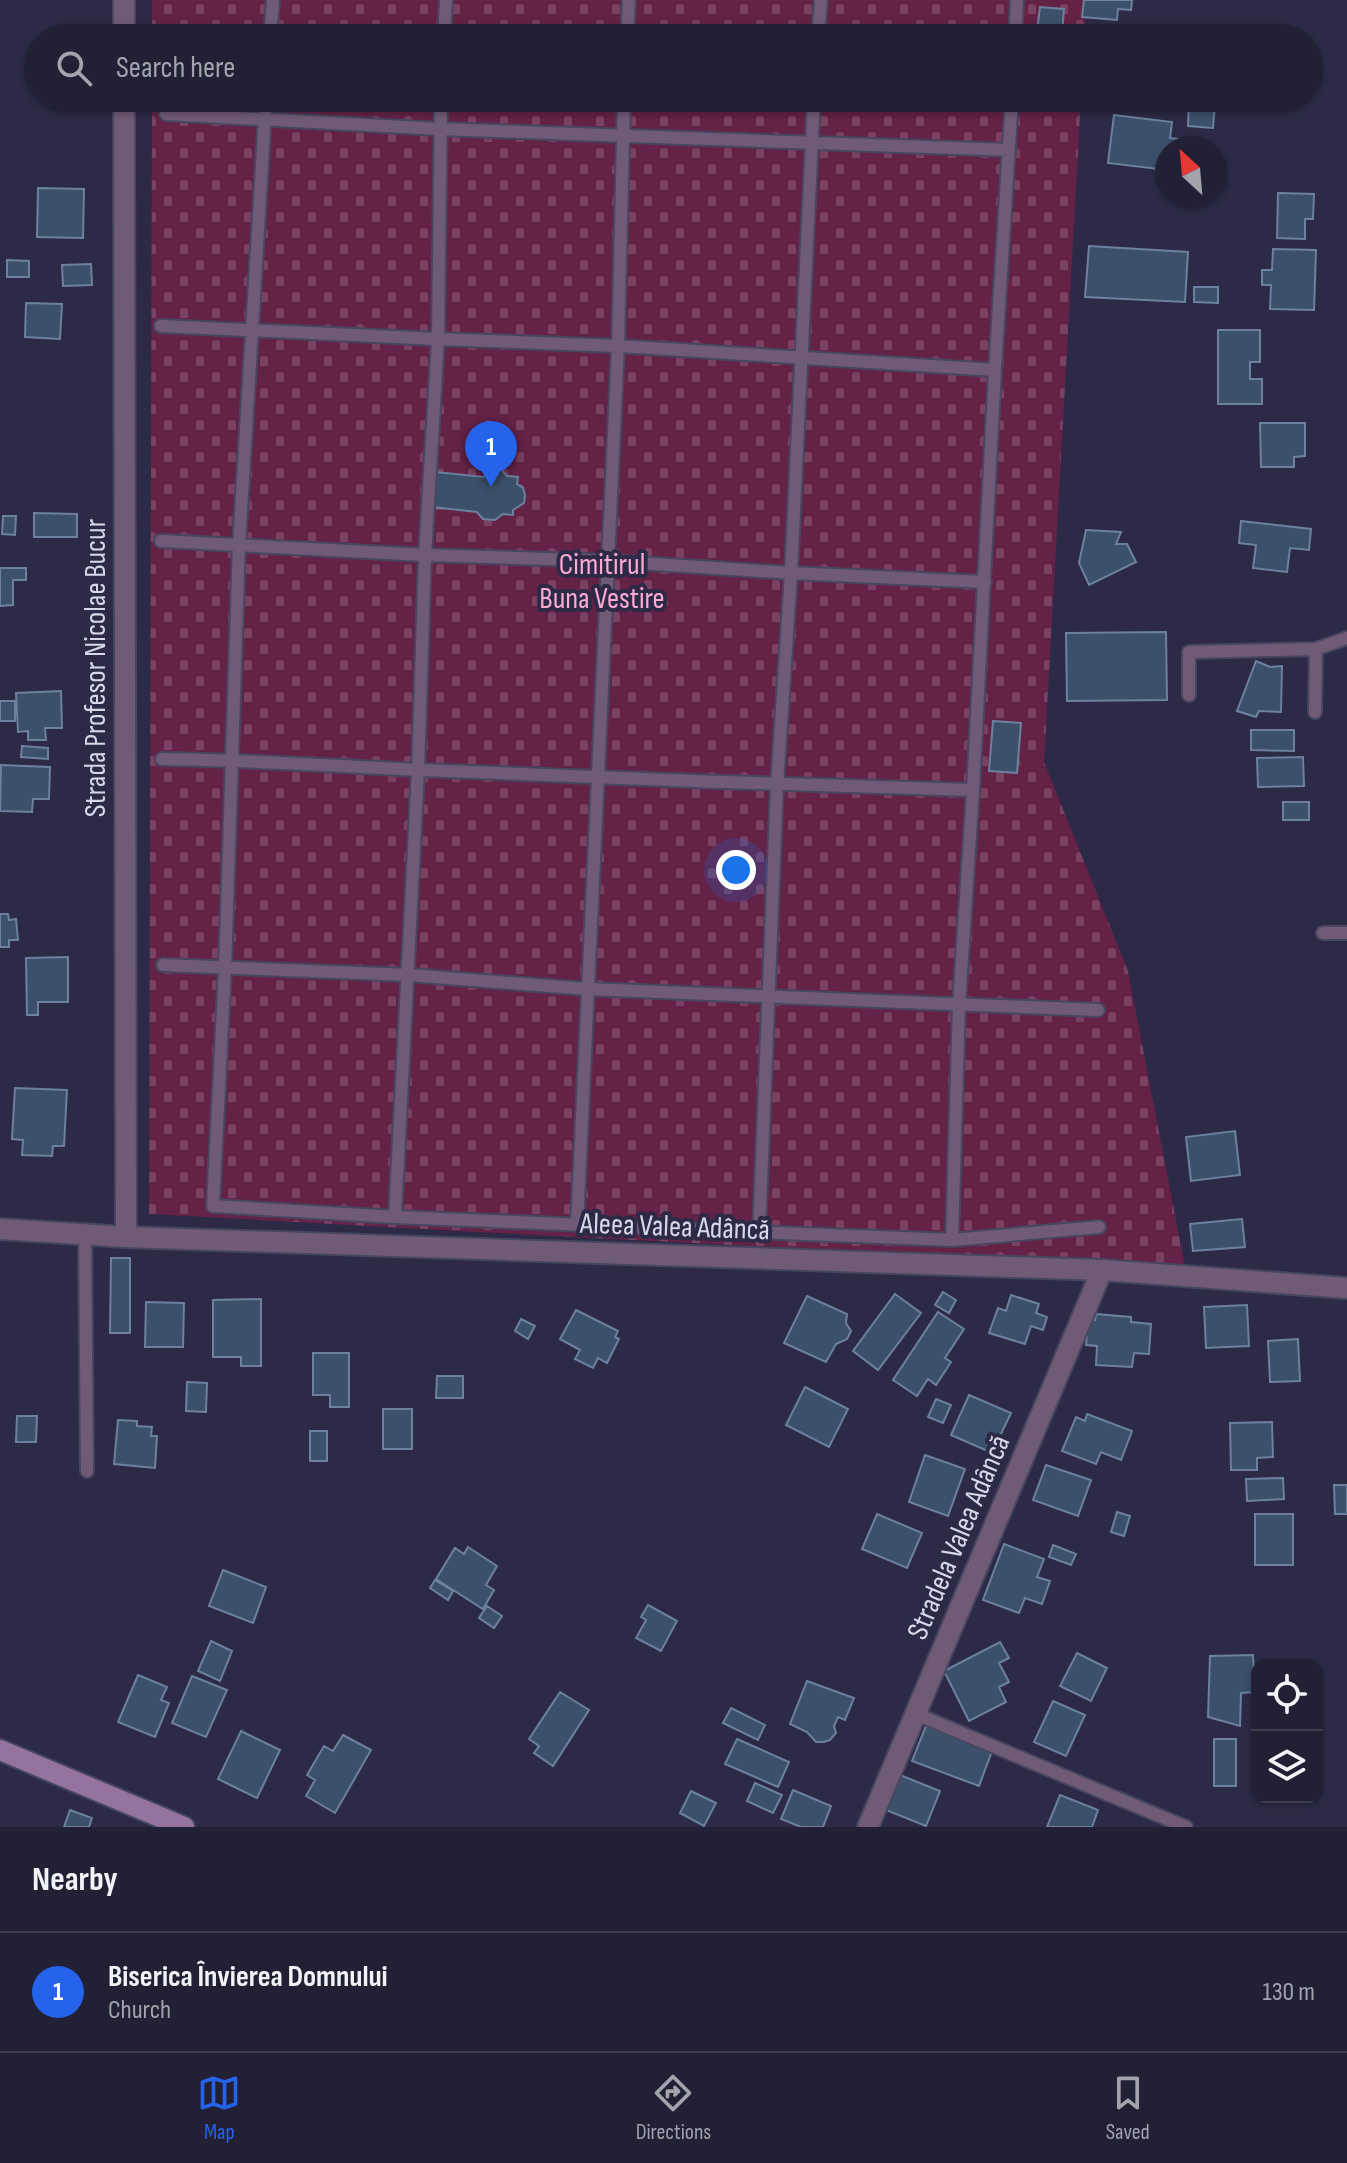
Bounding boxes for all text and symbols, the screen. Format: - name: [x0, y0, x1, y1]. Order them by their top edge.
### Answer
- search box: [24, 24, 1323, 112]
- icon: search: [52, 46, 96, 90]
- text: Search here: [116, 50, 235, 86]
- north arrow: [1155, 136, 1227, 208]
- pin: 1: [465, 421, 517, 487]
- street label: Strada Profesor Nicolae Bucur: [78, 518, 114, 817]
- park label: Cimitirul Buna Vestire: [539, 547, 665, 617]
- your location: [716, 850, 756, 890]
- street label: Aleea Valea Adâncă: [578, 1206, 770, 1248]
- street label: Stradela Valea Adâncă: [900, 1430, 1018, 1645]
- map controls: [1251, 1659, 1323, 1803]
- button: locate: [1251, 1659, 1323, 1731]
- button: layers: [1251, 1731, 1323, 1803]
- text: Nearby: [32, 1859, 118, 1900]
- text: Biserica Învierea Domnului: [108, 1959, 388, 1995]
- text: 1: [53, 1977, 63, 2008]
- text: 130 m: [1263, 1977, 1315, 2008]
- text: Church: [108, 1995, 171, 2026]
- tab: Map: [197, 2071, 241, 2146]
- tab: Directions: [636, 2071, 711, 2146]
- tab: Saved: [1106, 2071, 1150, 2146]

